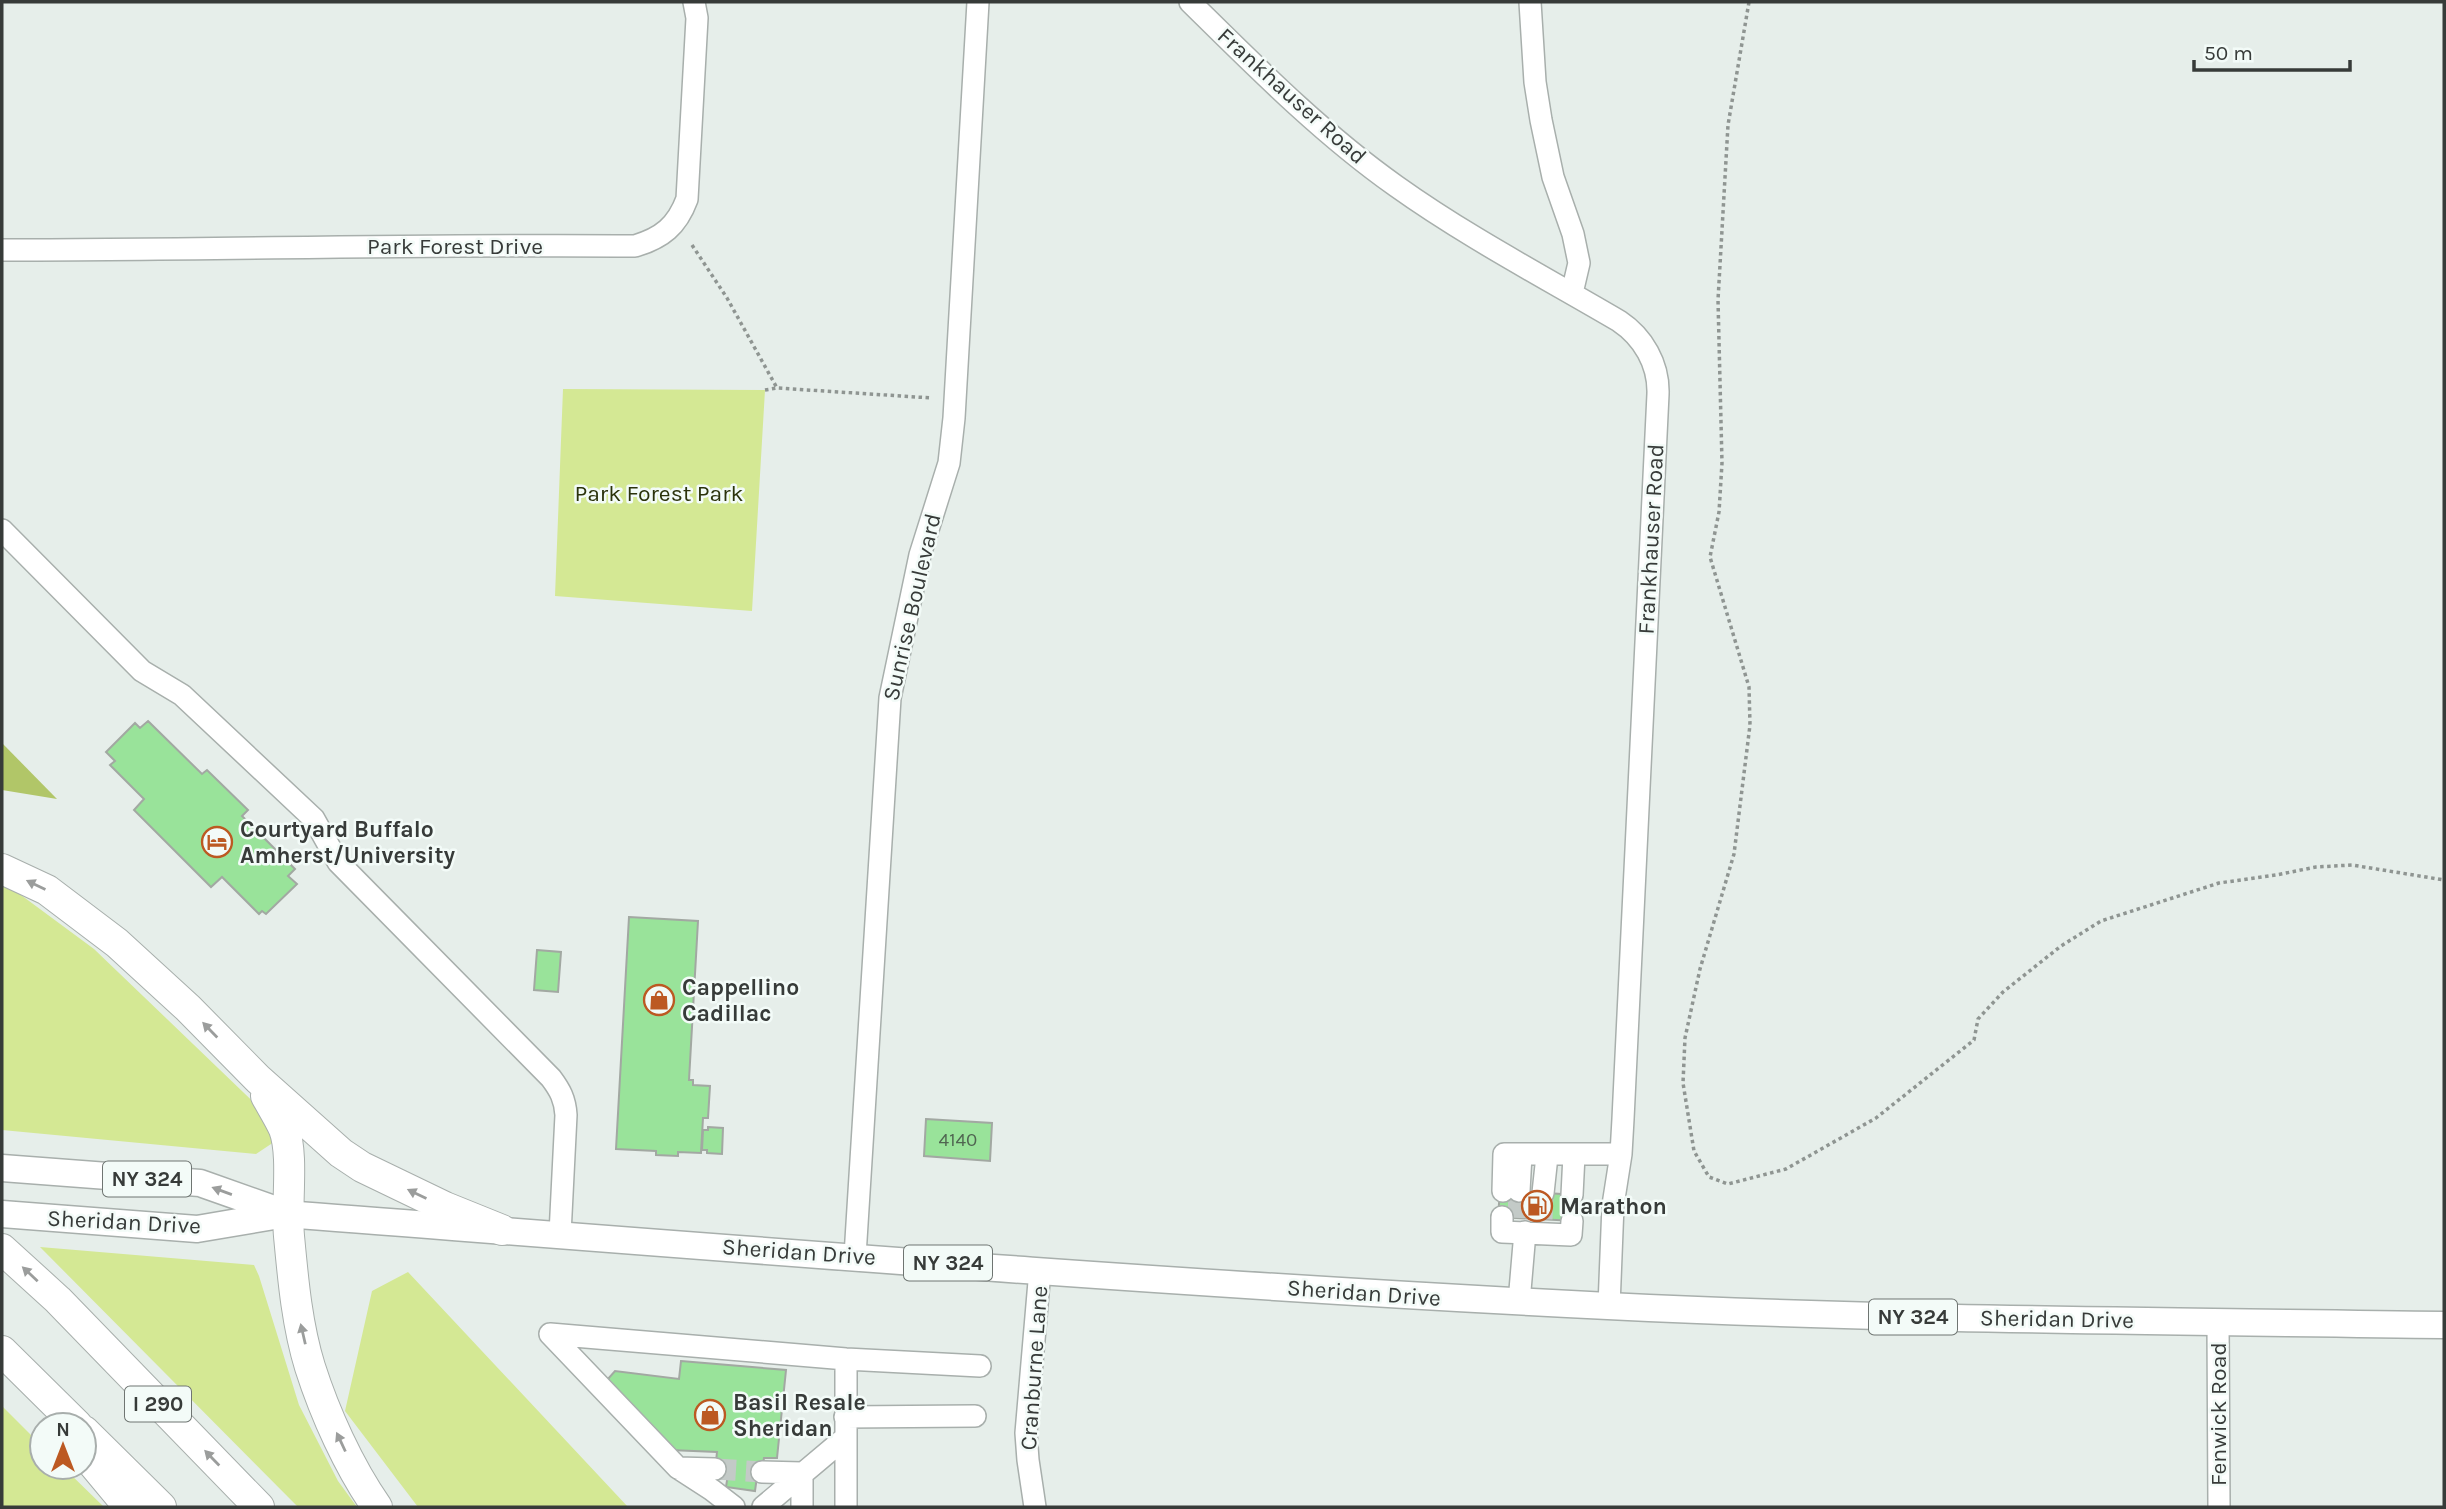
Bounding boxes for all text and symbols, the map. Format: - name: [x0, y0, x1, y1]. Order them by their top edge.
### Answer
- street label: Frankhauser Road: [1212, 22, 1372, 170]
- scale bar: [2194, 28, 2350, 72]
- text: 50 m: [2204, 41, 2253, 65]
- street label: Park Forest Drive: [367, 233, 543, 260]
- street label: Frankhauser Road: [1633, 443, 1669, 635]
- park label: Park Forest Park: [574, 480, 744, 507]
- street label: Sunrise Boulevard: [877, 511, 947, 703]
- place label: Courtyard Buffalo Amherst/University: [240, 816, 455, 869]
- hotel icon: Courtyard Buffalo Amherst/University: [200, 825, 234, 859]
- one-way arrow: [26, 879, 46, 891]
- place label: Cappellino Cadillac: [682, 974, 799, 1027]
- shop icon: Cappellino Cadillac: [642, 983, 676, 1017]
- one-way arrow: [202, 1022, 218, 1039]
- house number: 4140: [939, 1129, 977, 1151]
- road number: NY 324: [103, 1162, 191, 1196]
- one-way arrow: [212, 1185, 233, 1196]
- one-way arrow: [407, 1188, 427, 1199]
- fuel station icon: Marathon: [1520, 1189, 1554, 1223]
- place label: Marathon: [1560, 1193, 1667, 1220]
- street label: Sheridan Drive: [46, 1204, 202, 1240]
- street label: Sheridan Drive: [721, 1233, 877, 1271]
- road number: NY 324: [904, 1246, 992, 1280]
- one-way arrow: [22, 1267, 39, 1283]
- street label: Sheridan Drive: [1286, 1274, 1442, 1312]
- street label: Cranburne Lane: [1015, 1285, 1053, 1451]
- road number: NY 324: [1869, 1300, 1957, 1334]
- street label: Sheridan Drive: [1980, 1304, 2134, 1334]
- one-way arrow: [297, 1323, 308, 1345]
- street label: Fenwick Road: [2205, 1342, 2232, 1486]
- road number: I 290: [125, 1386, 191, 1422]
- place label: Basil Resale Sheridan: [733, 1389, 866, 1442]
- shop icon: Basil Resale Sheridan: [693, 1398, 727, 1432]
- north arrow: [28, 1411, 98, 1481]
- text: N: [56, 1419, 70, 1441]
- one-way arrow: [335, 1432, 347, 1452]
- one-way arrow: [203, 1450, 220, 1467]

